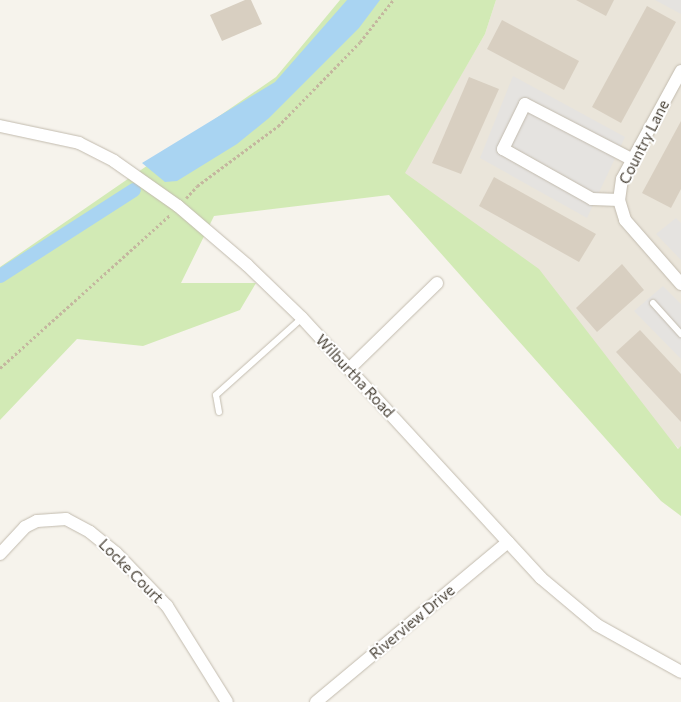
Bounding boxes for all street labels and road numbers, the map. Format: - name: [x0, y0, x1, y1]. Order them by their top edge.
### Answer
- street label: Country Lane: [615, 97, 673, 187]
- street label: Wilburtha Road: [312, 331, 398, 421]
- street label: Locke Court: [95, 535, 167, 607]
- street label: Riverview Drive: [366, 581, 458, 663]

